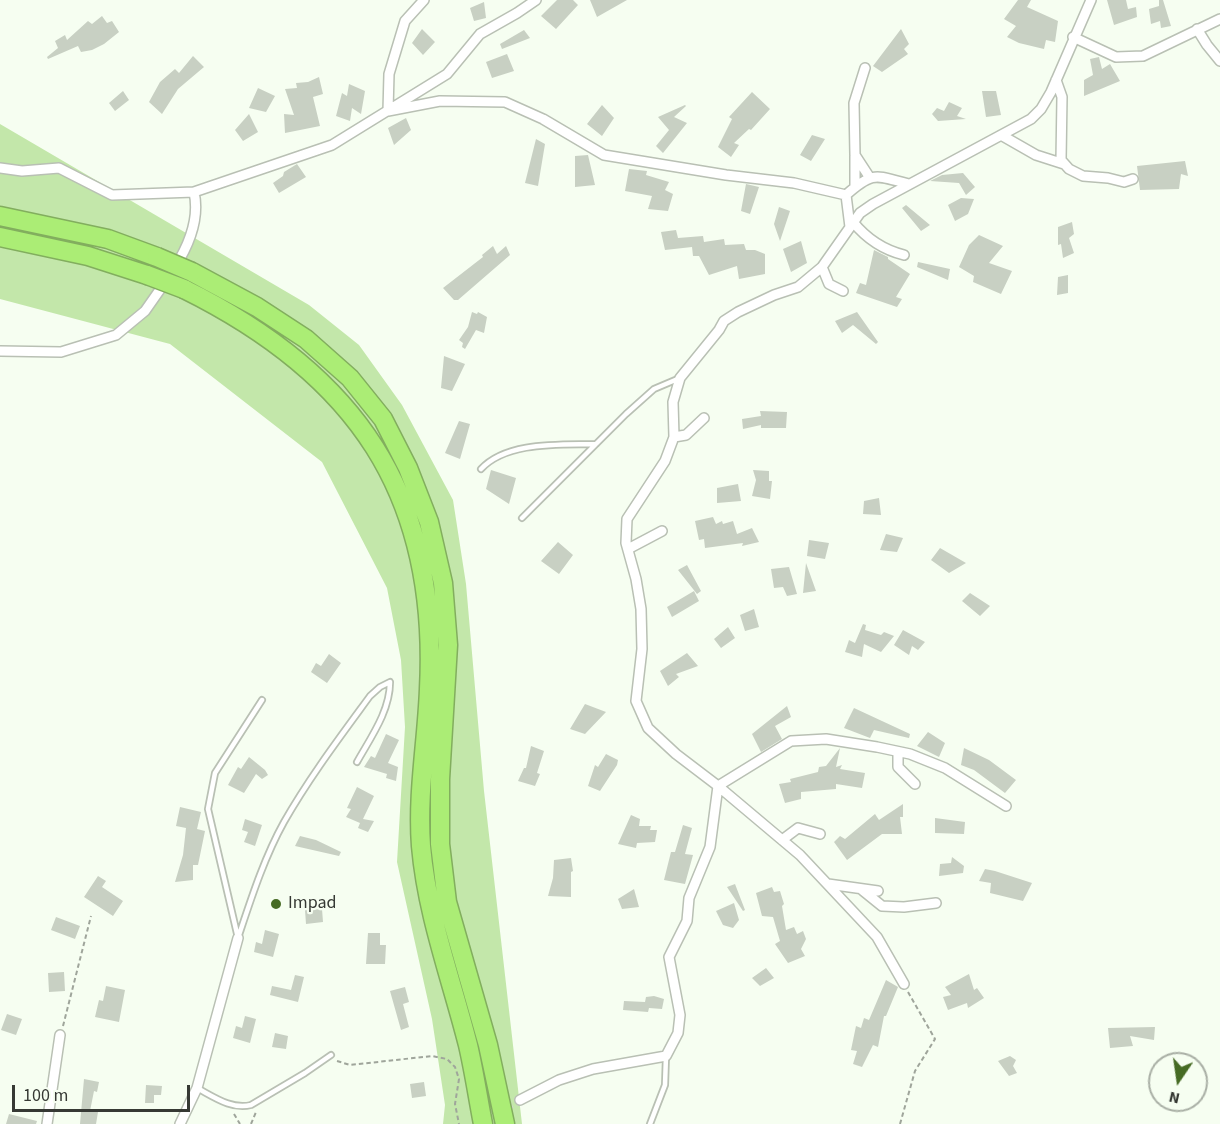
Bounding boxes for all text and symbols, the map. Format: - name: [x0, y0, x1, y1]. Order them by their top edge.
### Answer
- place label: Impad: [288, 893, 336, 915]
- marker: Impad: [269, 897, 283, 911]
- north arrow: [1148, 1052, 1208, 1112]
- scale bar: [15, 1073, 194, 1111]
- text: 100 m: [23, 1083, 68, 1108]
- text: N: [1167, 1086, 1182, 1110]

